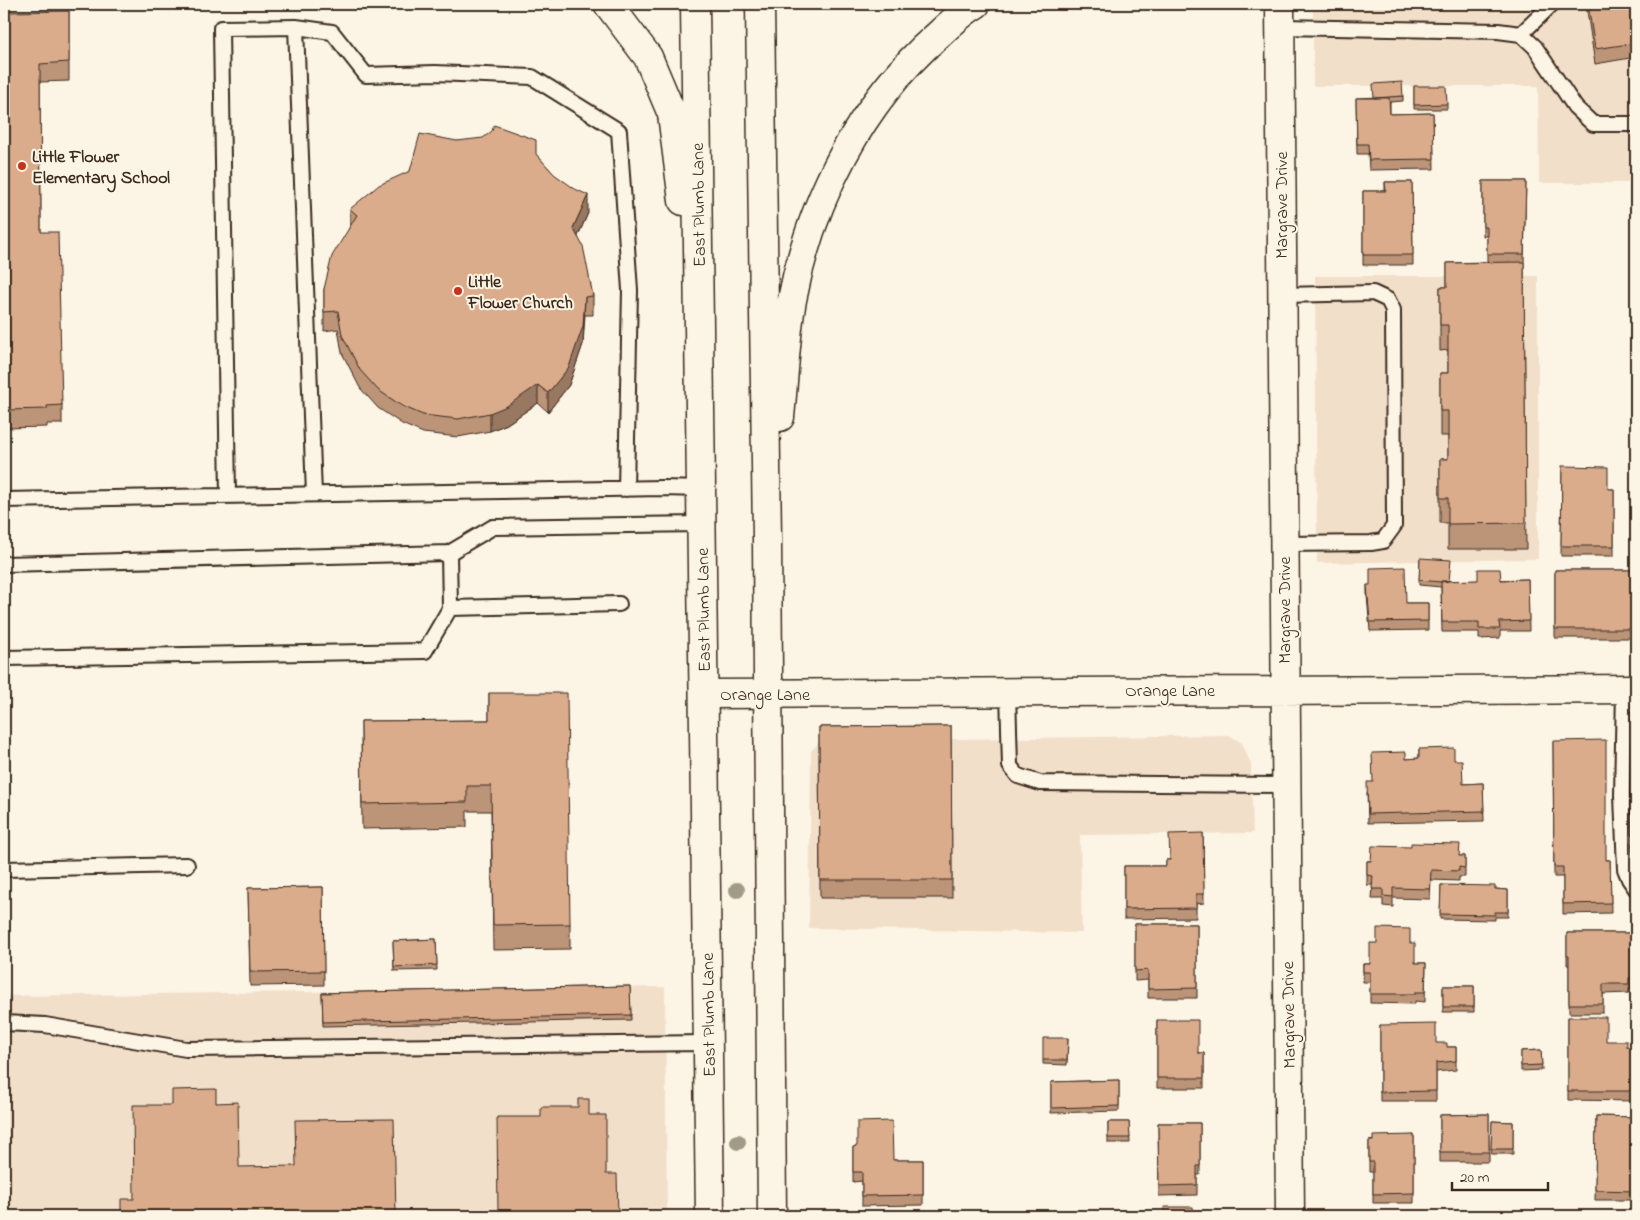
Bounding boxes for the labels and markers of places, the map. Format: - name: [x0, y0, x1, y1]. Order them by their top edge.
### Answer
- place label: Little Flower Elementary School: [32, 145, 170, 193]
- marker: Little Flower Elementary School: [16, 160, 28, 172]
- place label: Little Flower Church: [467, 270, 573, 317]
- marker: Little Flower Church: [452, 285, 464, 297]

